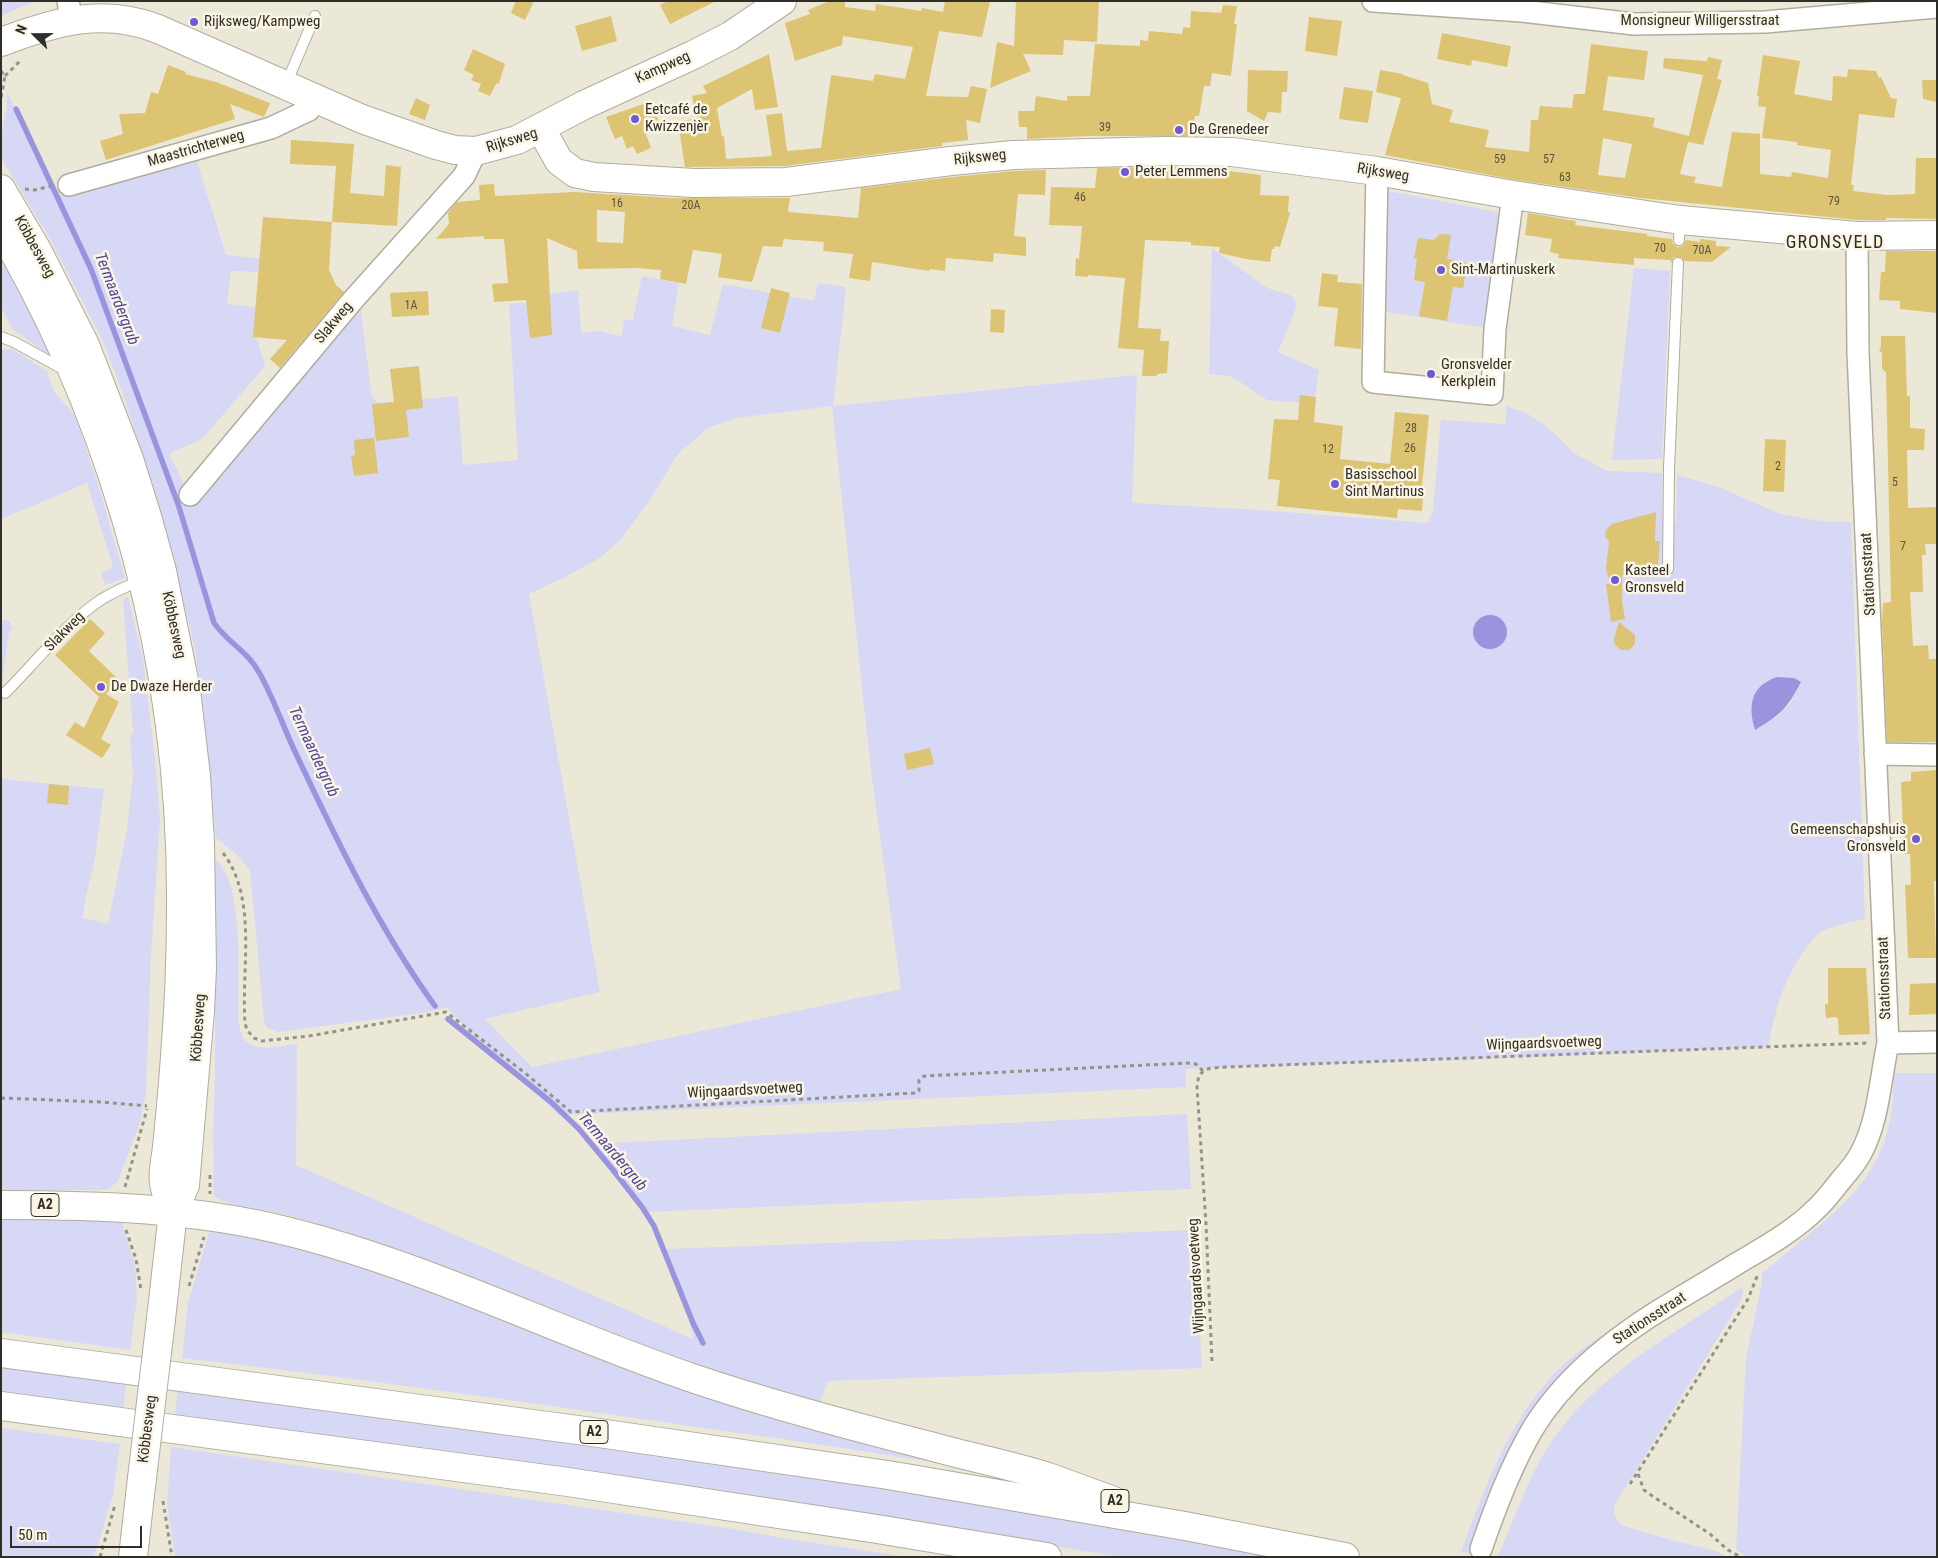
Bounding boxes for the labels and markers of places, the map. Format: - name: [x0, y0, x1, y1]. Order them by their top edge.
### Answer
- place label: Rijksweg/Kampweg: [204, 13, 320, 31]
- marker: Rijksweg/Kampweg: [188, 16, 200, 28]
- place label: Eetcafé de Kwizzenjèr: [645, 101, 708, 136]
- marker: Eetcafé de Kwizzenjèr: [629, 113, 641, 125]
- place label: De Grenedeer: [1189, 121, 1269, 139]
- marker: De Grenedeer: [1173, 124, 1185, 136]
- place label: Peter Lemmens: [1135, 163, 1228, 181]
- marker: Peter Lemmens: [1119, 166, 1131, 178]
- place label: Sint-Martinuskerk: [1451, 261, 1555, 279]
- marker: Sint-Martinuskerk: [1435, 264, 1447, 276]
- place label: Gronsvelder Kerkplein: [1441, 356, 1512, 391]
- marker: Gronsvelder Kerkplein: [1425, 368, 1437, 380]
- place label: Basisschool Sint Martinus: [1345, 466, 1424, 501]
- marker: Basisschool Sint Martinus: [1329, 478, 1341, 490]
- place label: Kasteel Gronsveld: [1625, 562, 1684, 597]
- marker: Kasteel Gronsveld: [1609, 574, 1621, 586]
- place label: De Dwaze Herder: [111, 678, 212, 696]
- marker: De Dwaze Herder: [95, 681, 107, 693]
- place label: Gemeenschapshuis Gronsveld: [1790, 821, 1906, 856]
- marker: Gemeenschapshuis Gronsveld: [1910, 833, 1922, 845]

